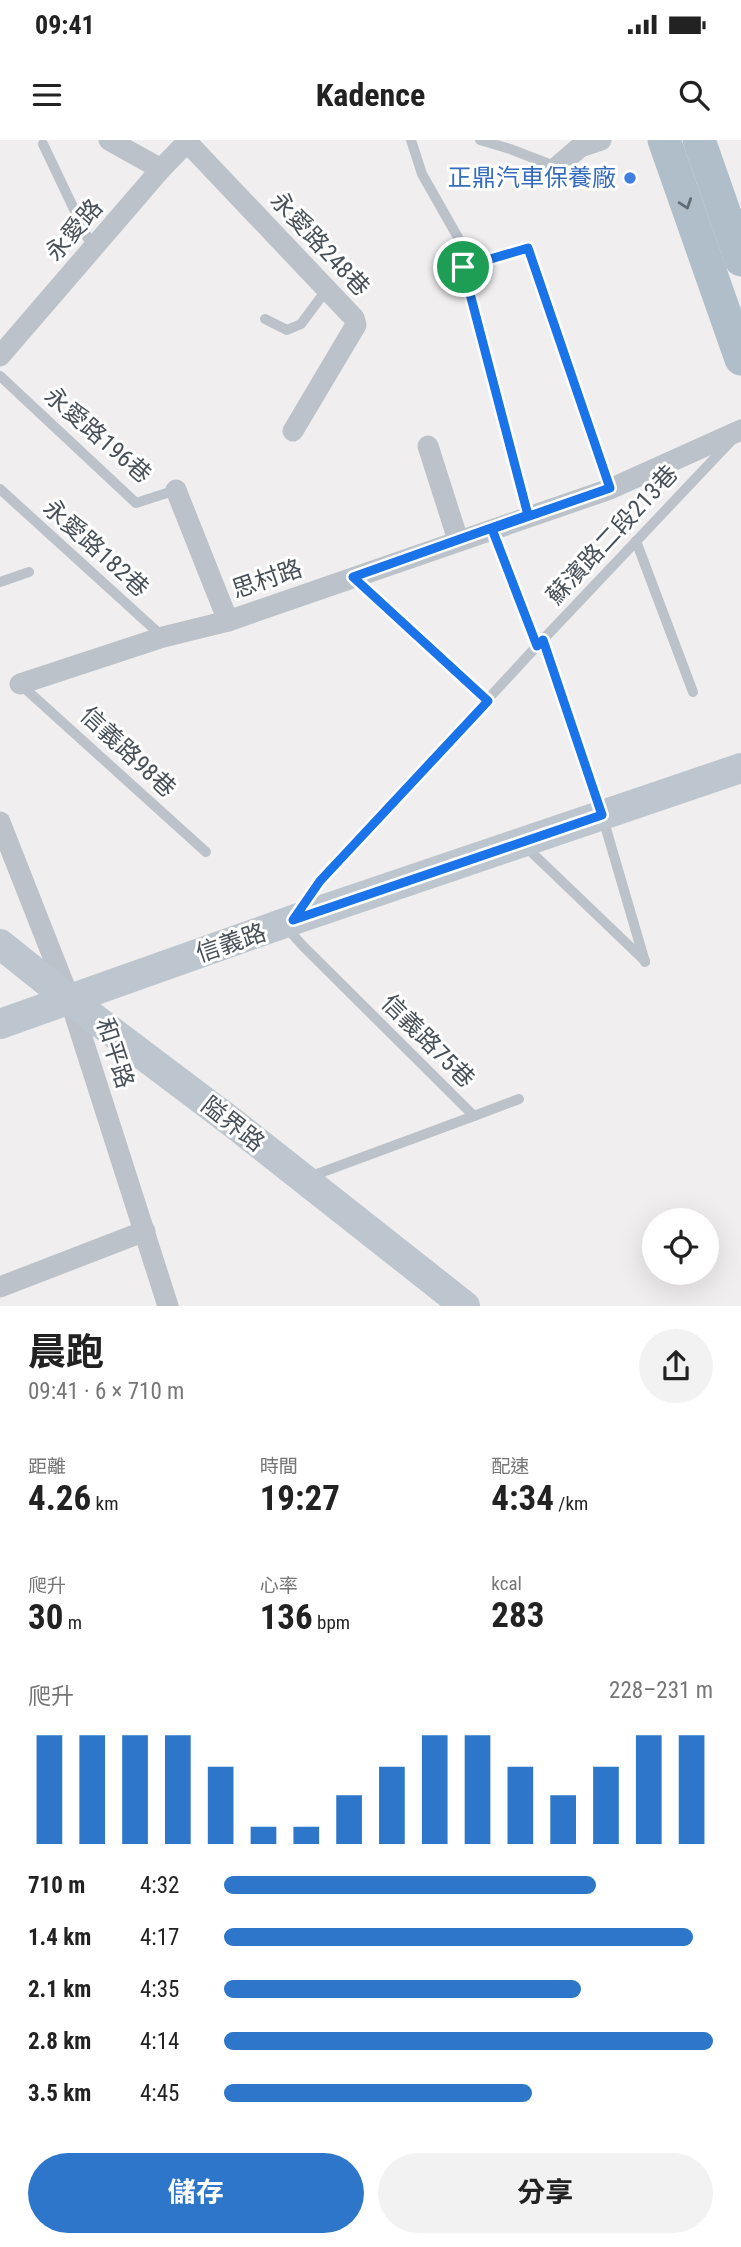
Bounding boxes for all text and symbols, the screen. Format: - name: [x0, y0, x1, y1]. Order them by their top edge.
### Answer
- text: 09:41: [35, 10, 95, 40]
- icon: menu: [28, 76, 66, 114]
- text: Kadence: [316, 76, 425, 114]
- icon: search: [675, 76, 713, 114]
- place label: 正鼎汽車保養廠: [448, 164, 616, 192]
- marker: 正鼎汽車保養廠: [622, 170, 638, 186]
- street label: 永愛路248巷: [265, 186, 375, 302]
- street label: 永愛路: [40, 194, 108, 266]
- one-way arrow: [678, 198, 692, 210]
- pin: [433, 237, 493, 297]
- icon: arrive: [444, 248, 482, 286]
- street label: 永愛路196巷: [39, 381, 157, 489]
- street label: 蘇濱路二段213巷: [541, 460, 683, 610]
- street label: 永愛路182巷: [38, 494, 154, 602]
- street label: 思村路: [228, 554, 306, 604]
- street label: 信義路98巷: [75, 701, 181, 803]
- street label: 信義路: [192, 918, 270, 968]
- street label: 信義路75巷: [376, 989, 480, 1093]
- street label: 和平路: [91, 1014, 139, 1092]
- street label: 隘界路: [196, 1091, 270, 1157]
- map controls: [642, 1208, 719, 1285]
- button: locate: [642, 1208, 719, 1285]
- button: share: [639, 1329, 713, 1403]
- text: 晨跑: [28, 1330, 104, 1374]
- text: 09:41 · 6 × 710 m: [28, 1378, 184, 1405]
- text: 距離: [28, 1455, 66, 1478]
- text: 時間: [260, 1455, 298, 1478]
- text: 配速: [491, 1455, 529, 1478]
- text: 4.26: [28, 1478, 91, 1519]
- text: 19:27: [260, 1478, 340, 1519]
- text: 4:34: [491, 1478, 554, 1519]
- text: km: [91, 1492, 118, 1515]
- text: /km: [554, 1492, 588, 1515]
- text: kcal: [491, 1572, 522, 1595]
- text: 爬升: [28, 1574, 66, 1597]
- text: 心率: [260, 1574, 298, 1597]
- text: 283: [491, 1595, 544, 1636]
- text: 30: [28, 1597, 63, 1638]
- text: 136: [260, 1597, 313, 1638]
- text: m: [63, 1611, 82, 1634]
- text: bpm: [313, 1611, 350, 1634]
- text: 228–231 m: [609, 1677, 713, 1704]
- text: 爬升: [28, 1683, 74, 1710]
- text: 710 m: [28, 1872, 85, 1899]
- text: 4:32: [140, 1872, 179, 1899]
- text: 1.4 km: [28, 1924, 91, 1951]
- text: 4:17: [140, 1924, 179, 1951]
- text: 2.1 km: [28, 1976, 91, 2003]
- text: 4:35: [140, 1976, 179, 2003]
- text: 2.8 km: [28, 2028, 91, 2055]
- text: 4:14: [140, 2028, 179, 2055]
- text: 3.5 km: [28, 2080, 91, 2107]
- text: 4:45: [140, 2080, 179, 2107]
- button: 儲存: [28, 2153, 364, 2233]
- button: 分享: [378, 2153, 713, 2233]

